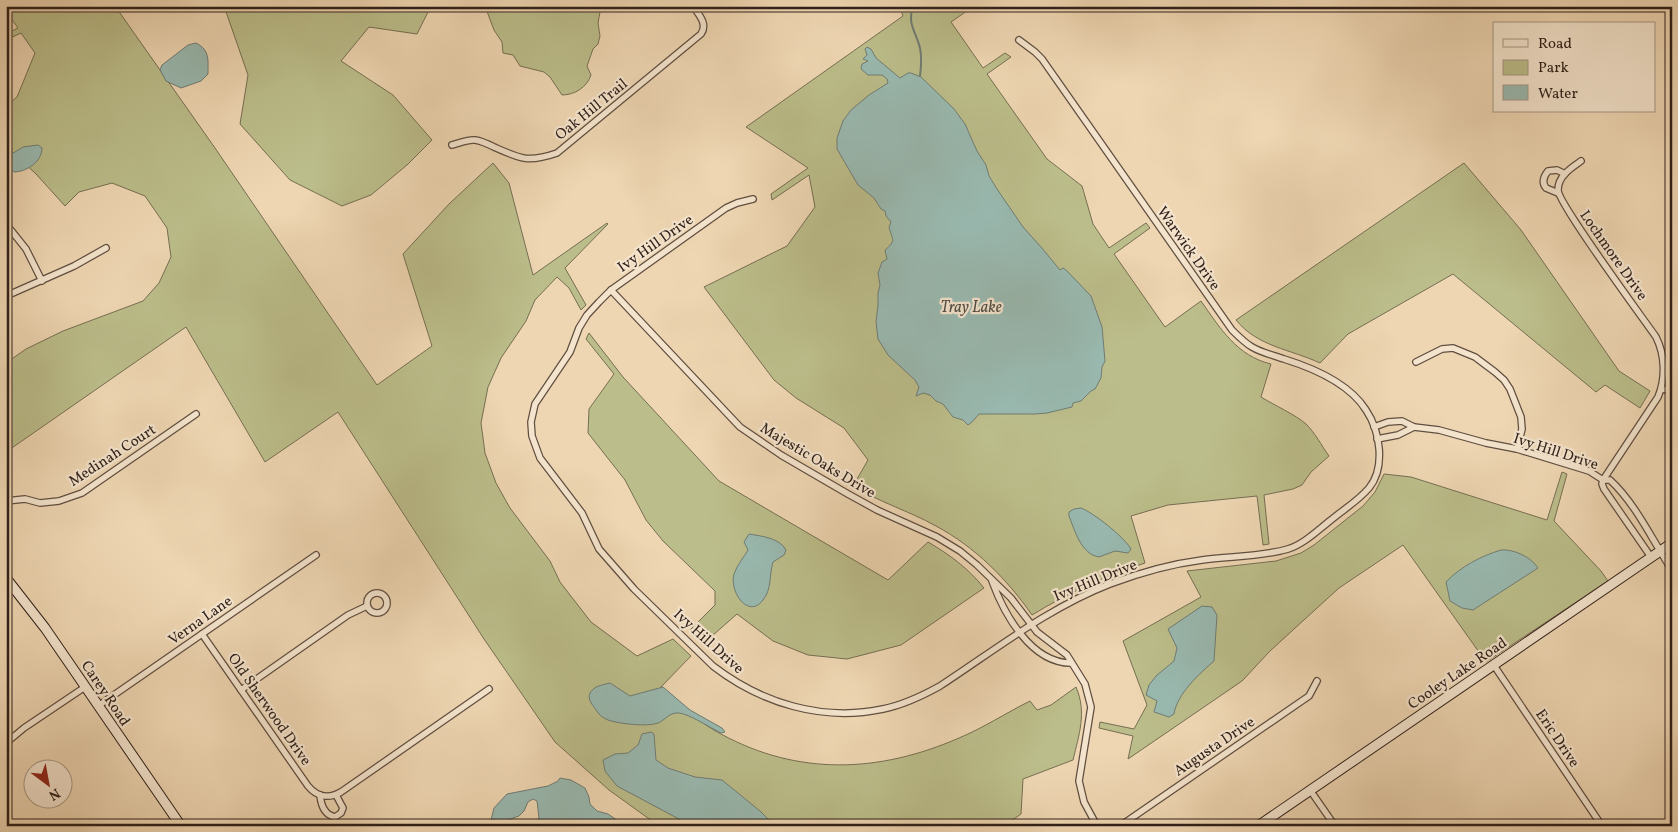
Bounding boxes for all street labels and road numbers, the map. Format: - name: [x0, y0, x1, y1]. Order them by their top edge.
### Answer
- street label: Oak Hill Trail: [551, 74, 633, 146]
- street label: Warwick Drive: [1151, 203, 1224, 295]
- street label: Lochmore Drive: [1574, 206, 1652, 305]
- street label: Ivy Hill Drive: [614, 210, 698, 278]
- street label: Majestic Oaks Drive: [756, 418, 879, 504]
- street label: Medinah Court: [65, 420, 160, 492]
- street label: Ivy Hill Drive: [1510, 429, 1601, 476]
- street label: Ivy Hill Drive: [1051, 555, 1140, 608]
- street label: Verna Lane: [165, 592, 237, 651]
- street label: Ivy Hill Drive: [668, 605, 748, 679]
- street label: Cooley Lake Road: [1404, 633, 1512, 715]
- street label: Old Sherwood Drive: [222, 649, 316, 770]
- street label: Carey Road: [75, 657, 134, 731]
- street label: Eric Drive: [1530, 706, 1584, 772]
- street label: Augusta Drive: [1170, 712, 1260, 782]

